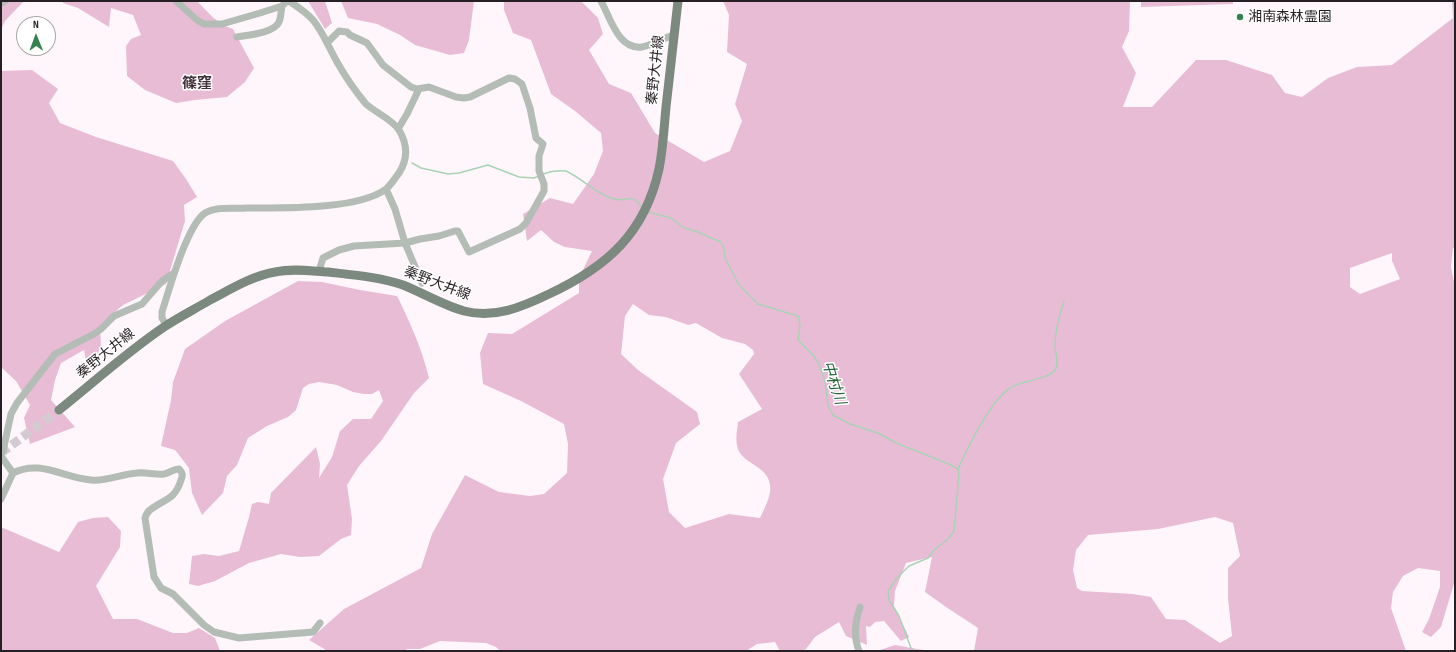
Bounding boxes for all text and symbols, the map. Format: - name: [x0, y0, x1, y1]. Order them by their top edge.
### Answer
- place label: 湘南森林霊園: [1248, 9, 1332, 25]
- marker: 湘南森林霊園: [1235, 12, 1245, 22]
- north arrow: [16, 16, 56, 56]
- text: N: [33, 18, 39, 31]
- street label: 秦野大井線: [644, 34, 668, 106]
- district label: 篠窪: [182, 75, 212, 93]
- street label: 秦野大井線: [401, 264, 473, 304]
- street label: 秦野大井線: [74, 325, 138, 383]
- water label: 中村川: [817, 359, 849, 407]

